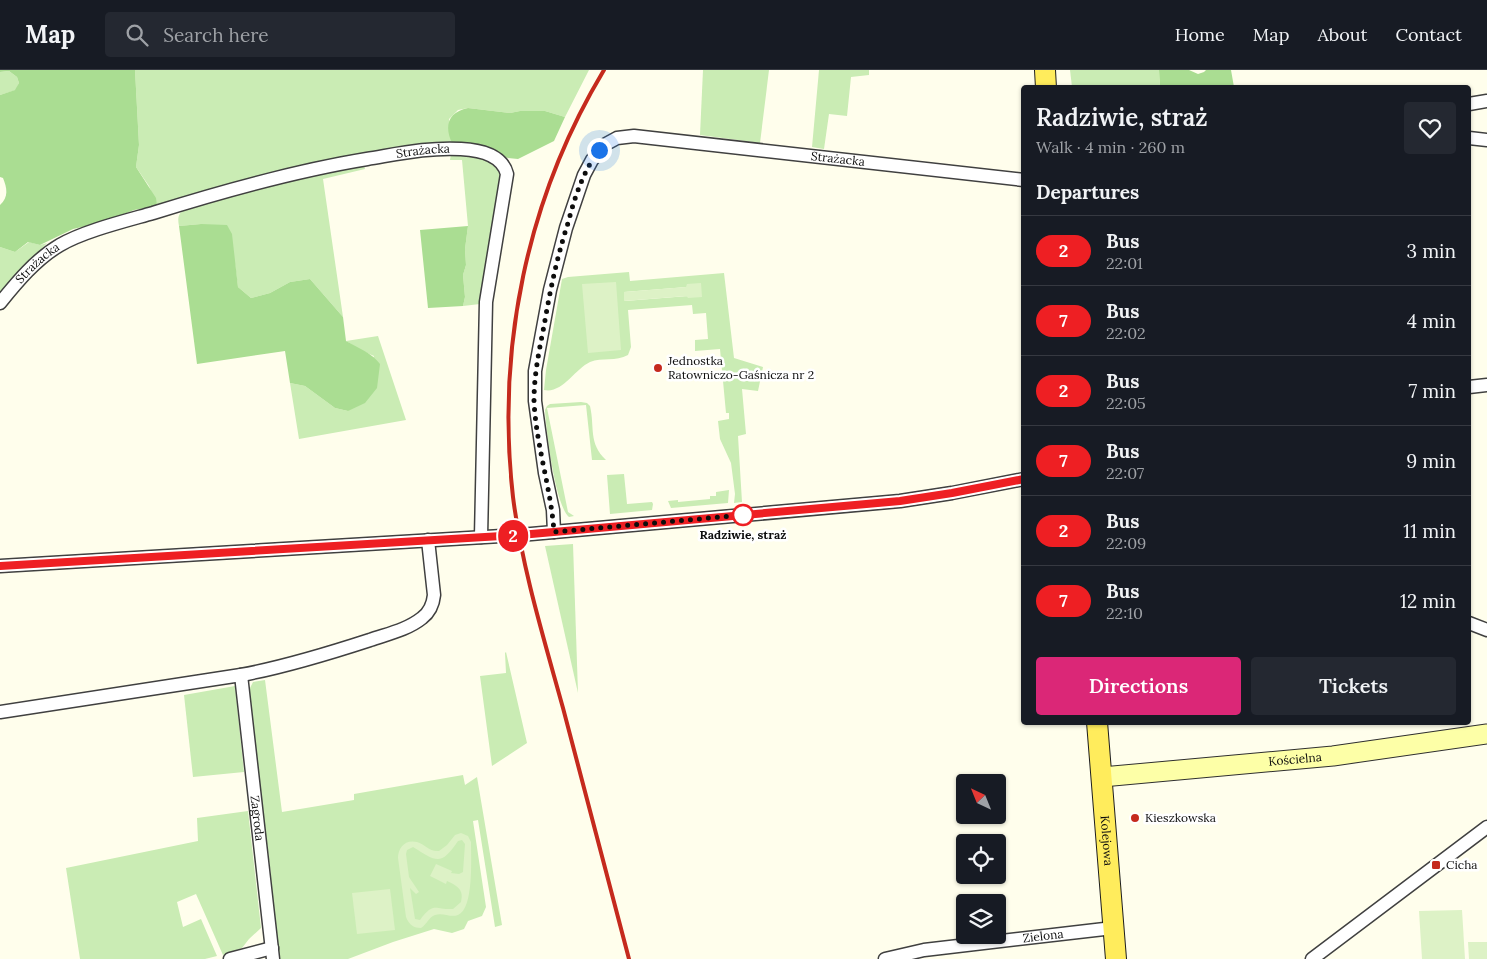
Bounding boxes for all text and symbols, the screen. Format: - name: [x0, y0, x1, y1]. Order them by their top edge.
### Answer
- search box: [105, 12, 455, 57]
- text: Map: [25, 19, 75, 50]
- icon: search: [123, 21, 151, 49]
- text: Search here: [163, 23, 269, 47]
- text: Home: [1175, 23, 1225, 46]
- text: Map: [1253, 23, 1289, 46]
- text: About: [1317, 23, 1367, 46]
- text: Contact: [1395, 23, 1462, 46]
- text: Radziwie, straż: [1036, 102, 1208, 133]
- button: heart: [1404, 102, 1456, 154]
- text: Walk · 4 min · 260 m: [1036, 137, 1185, 157]
- your location: [587, 138, 612, 163]
- street label: Strażacka: [395, 141, 450, 161]
- street label: Strażacka: [810, 148, 866, 169]
- text: Departures: [1036, 180, 1139, 204]
- text: Bus: [1106, 229, 1139, 253]
- street label: Strażacka: [12, 239, 62, 286]
- text: 2: [1059, 239, 1068, 262]
- text: 3 min: [1407, 239, 1456, 263]
- text: 22:01: [1106, 253, 1143, 273]
- text: Bus: [1106, 299, 1139, 323]
- text: 7: [1059, 309, 1068, 332]
- text: 4 min: [1407, 309, 1456, 333]
- text: 22:02: [1106, 323, 1146, 343]
- place label: Jednostka Ratowniczo-Gaśnicza nr 2: [667, 353, 814, 382]
- marker: Jednostka Ratowniczo-Gaśnicza nr 2: [652, 362, 664, 374]
- text: Bus: [1106, 369, 1139, 393]
- text: 2: [1059, 379, 1068, 402]
- text: 7 min: [1408, 379, 1456, 403]
- text: 22:05: [1106, 393, 1146, 413]
- text: Bus: [1106, 439, 1139, 463]
- text: 7: [1059, 449, 1068, 472]
- text: 9 min: [1406, 449, 1456, 473]
- text: 22:07: [1106, 463, 1144, 483]
- marker: Radziwie, straż: [732, 504, 754, 526]
- text: Bus: [1106, 509, 1139, 533]
- text: 2: [1059, 519, 1068, 542]
- text: 11 min: [1403, 519, 1456, 543]
- line badge: 2: [497, 520, 529, 552]
- text: 2: [508, 524, 518, 547]
- place label: Radziwie, straż: [700, 527, 786, 542]
- text: 22:09: [1106, 533, 1146, 553]
- text: Bus: [1106, 579, 1139, 603]
- text: 7: [1059, 589, 1068, 612]
- text: 12 min: [1400, 589, 1456, 613]
- text: 22:10: [1106, 603, 1143, 623]
- button: Directions: [1036, 657, 1241, 715]
- button: Tickets: [1251, 657, 1456, 715]
- street label: Kościelna: [1268, 749, 1323, 769]
- north arrow: [956, 774, 1006, 824]
- map controls: [956, 774, 1006, 944]
- street label: Zagroda: [248, 795, 268, 842]
- place label: Kieszkowska: [1145, 810, 1216, 825]
- marker: Kieszkowska: [1129, 812, 1141, 824]
- street label: Kolejowa: [1098, 815, 1117, 866]
- button: locate: [956, 834, 1006, 884]
- place label: Cicha: [1446, 857, 1478, 872]
- marker: Cicha: [1430, 859, 1442, 871]
- button: layers: [956, 894, 1006, 944]
- street label: Zielona: [1022, 926, 1064, 945]

